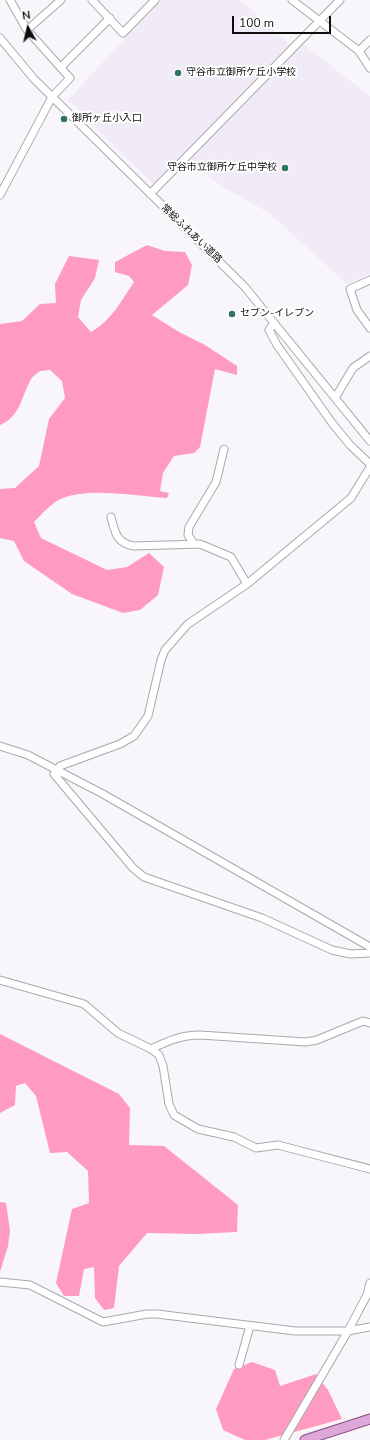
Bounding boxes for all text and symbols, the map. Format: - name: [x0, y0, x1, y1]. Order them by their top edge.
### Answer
- north arrow: [8, 8, 48, 48]
- text: N: [21, 8, 31, 24]
- scale bar: [234, 8, 333, 34]
- text: 100 m: [239, 15, 274, 31]
- place label: 守谷市立御所ケ丘小学校: [186, 67, 296, 79]
- marker: 守谷市立御所ケ丘小学校: [173, 68, 183, 78]
- place label: 御所ヶ丘小入口: [72, 113, 142, 125]
- marker: 御所ヶ丘小入口: [59, 114, 69, 124]
- place label: 守谷市立御所ケ丘中学校: [167, 162, 277, 174]
- marker: 守谷市立御所ケ丘中学校: [280, 163, 290, 173]
- street label: 常総ふれあい道路: [158, 202, 224, 266]
- place label: セブン-イレブン: [240, 308, 314, 320]
- marker: セブン-イレブン: [227, 309, 237, 319]

